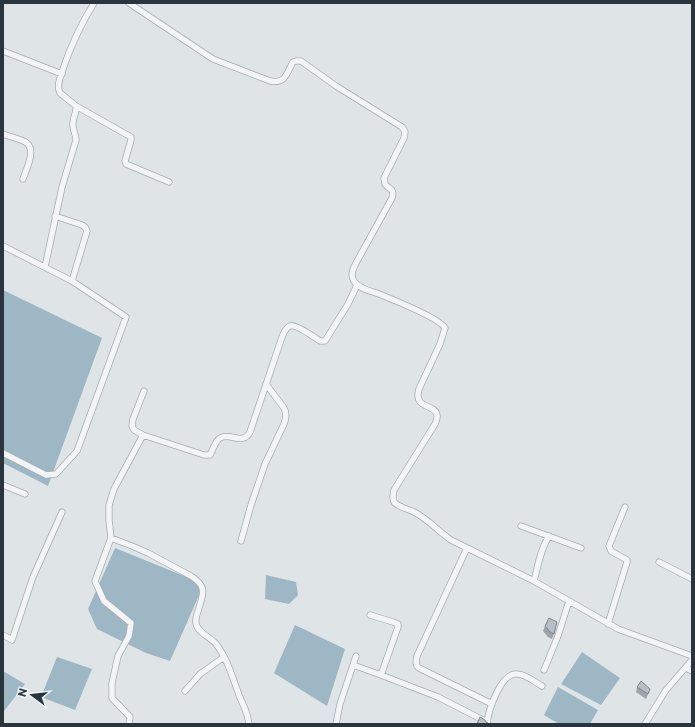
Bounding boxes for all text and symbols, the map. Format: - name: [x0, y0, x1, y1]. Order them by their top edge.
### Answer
- north arrow: [12, 675, 52, 715]
- text: N: [15, 687, 29, 698]

